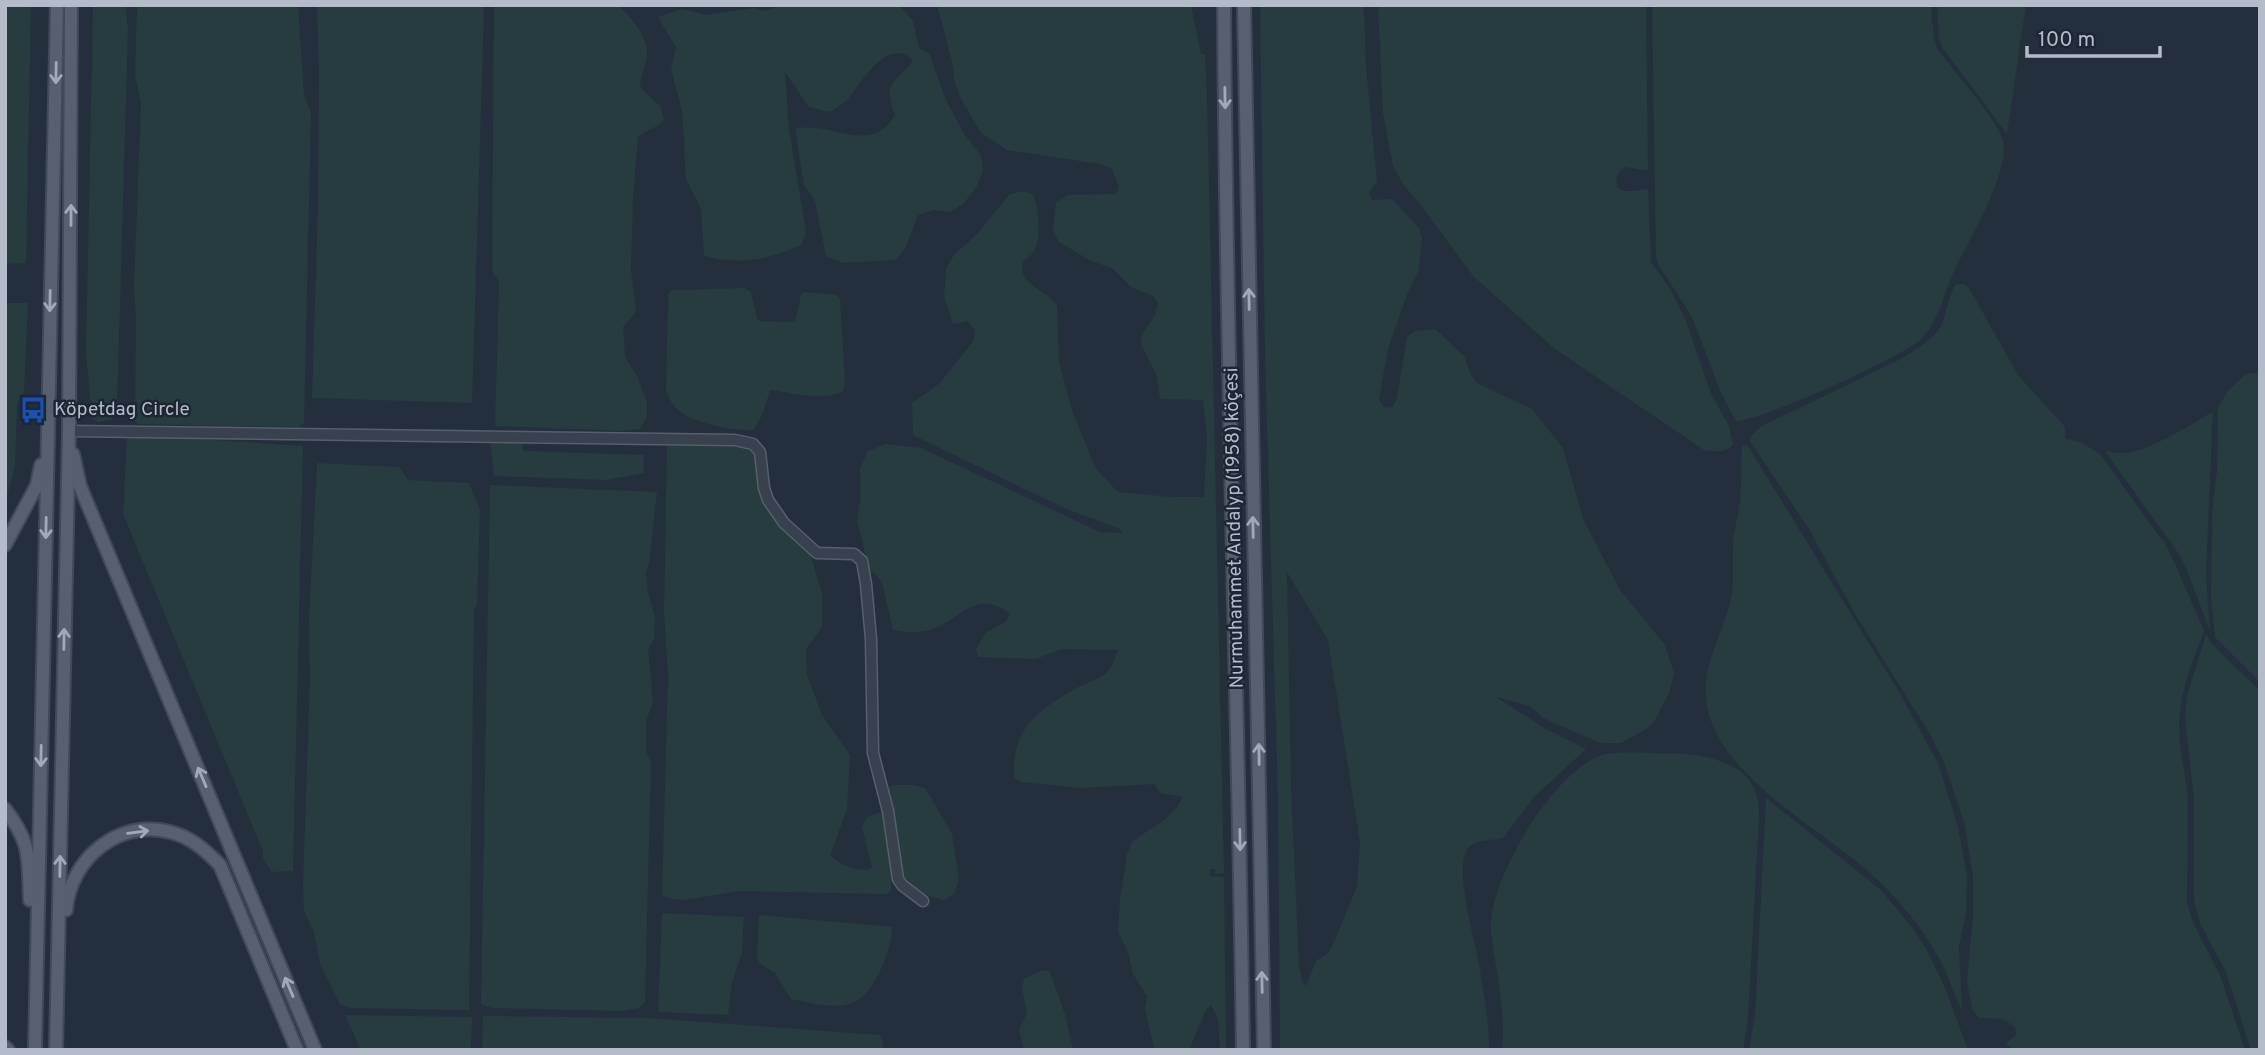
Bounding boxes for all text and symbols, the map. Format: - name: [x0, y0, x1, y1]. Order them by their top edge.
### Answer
- scale bar: [2027, 14, 2160, 58]
- text: 100 m: [2038, 27, 2095, 54]
- one-way arrow: [49, 62, 62, 85]
- one-way arrow: [1218, 86, 1231, 109]
- one-way arrow: [64, 204, 77, 227]
- one-way arrow: [1242, 288, 1255, 311]
- one-way arrow: [44, 289, 57, 312]
- street label: Nurmuhammet Andalyp (1958) köçesi: [1220, 367, 1250, 689]
- bus stop icon: Köpetdag Circle: [18, 395, 48, 425]
- place label: Köpetdag Circle: [54, 398, 190, 422]
- one-way arrow: [1247, 515, 1260, 538]
- one-way arrow: [39, 517, 52, 540]
- one-way arrow: [58, 627, 71, 650]
- one-way arrow: [1252, 743, 1266, 766]
- one-way arrow: [34, 744, 48, 767]
- one-way arrow: [194, 766, 207, 788]
- one-way arrow: [126, 825, 149, 838]
- one-way arrow: [1233, 828, 1247, 851]
- one-way arrow: [53, 855, 67, 878]
- one-way arrow: [1256, 970, 1269, 993]
- one-way arrow: [282, 976, 295, 998]

